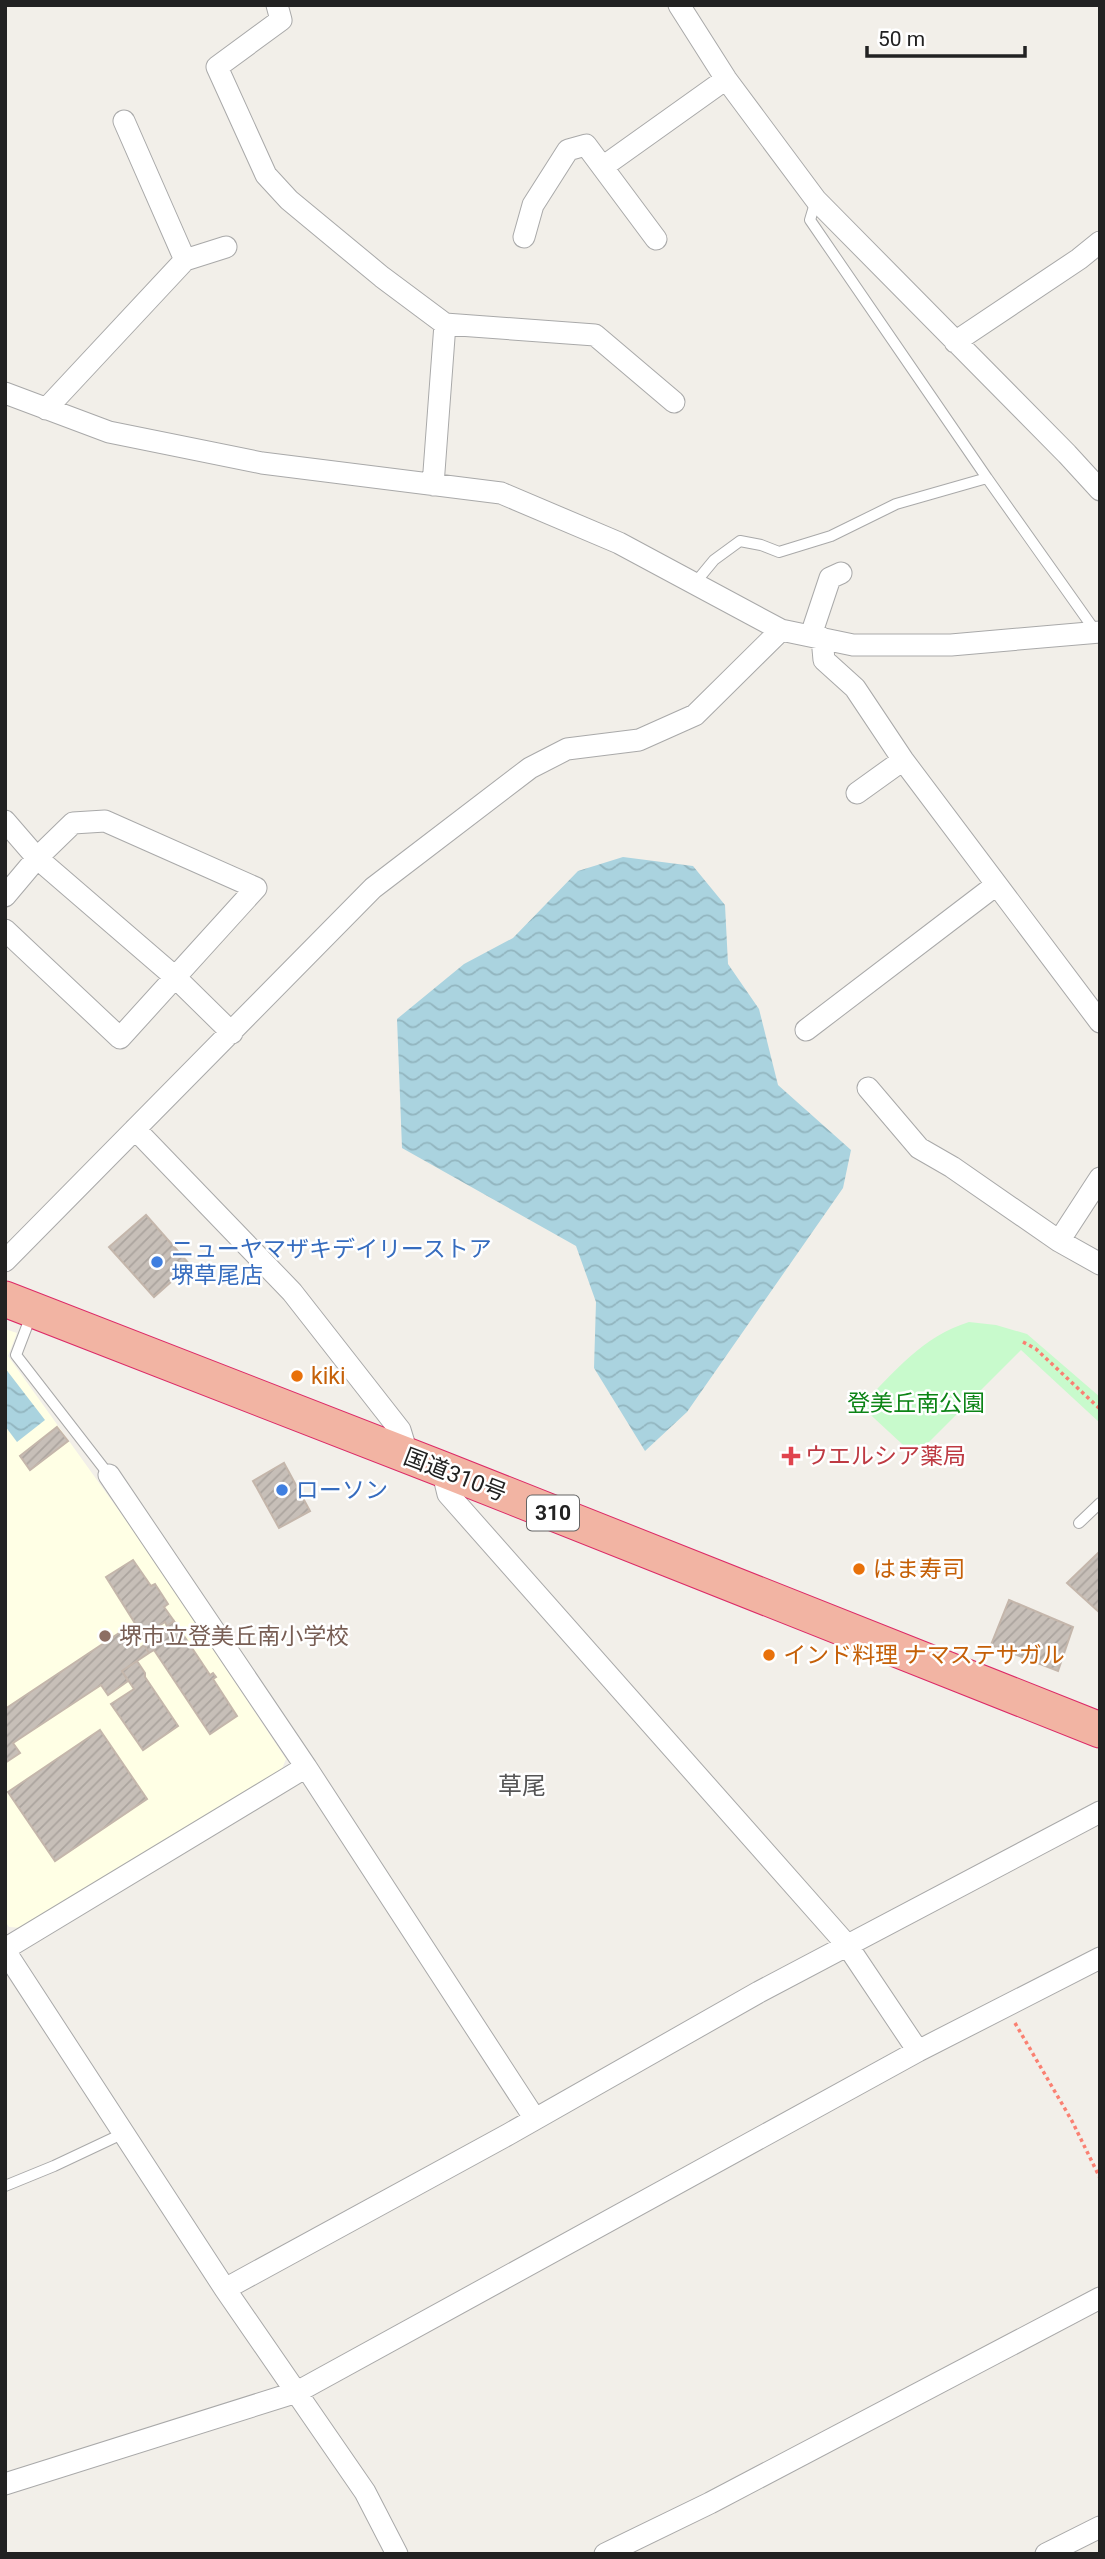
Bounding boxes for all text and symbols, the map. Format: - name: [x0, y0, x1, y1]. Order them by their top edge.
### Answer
- scale bar: [867, 14, 1024, 58]
- text: 50 m: [878, 27, 925, 51]
- place label: ニューヤマザキデイリーストア 堺草尾店: [171, 1236, 492, 1289]
- marker: ニューヤマザキデイリーストア 堺草尾店: [149, 1254, 165, 1270]
- place label: kiki: [311, 1363, 346, 1390]
- marker: kiki: [289, 1368, 305, 1384]
- park label: 登美丘南公園: [847, 1390, 985, 1417]
- street label: 国道310号: [400, 1443, 510, 1507]
- place label: ウエルシア薬局: [805, 1443, 966, 1470]
- marker: ウエルシア薬局: [783, 1448, 799, 1464]
- place label: ローソン: [296, 1477, 388, 1504]
- marker: ローソン: [274, 1482, 290, 1498]
- road number: 310: [527, 1496, 579, 1530]
- place label: はま寿司: [873, 1556, 965, 1583]
- marker: はま寿司: [851, 1561, 867, 1577]
- place label: 堺市立登美丘南小学校: [119, 1623, 349, 1650]
- marker: 堺市立登美丘南小学校: [97, 1628, 113, 1644]
- place label: インド料理 ナマステサガル: [783, 1642, 1065, 1669]
- marker: インド料理 ナマステサガル: [761, 1647, 777, 1663]
- district label: 草尾: [498, 1772, 546, 1800]

